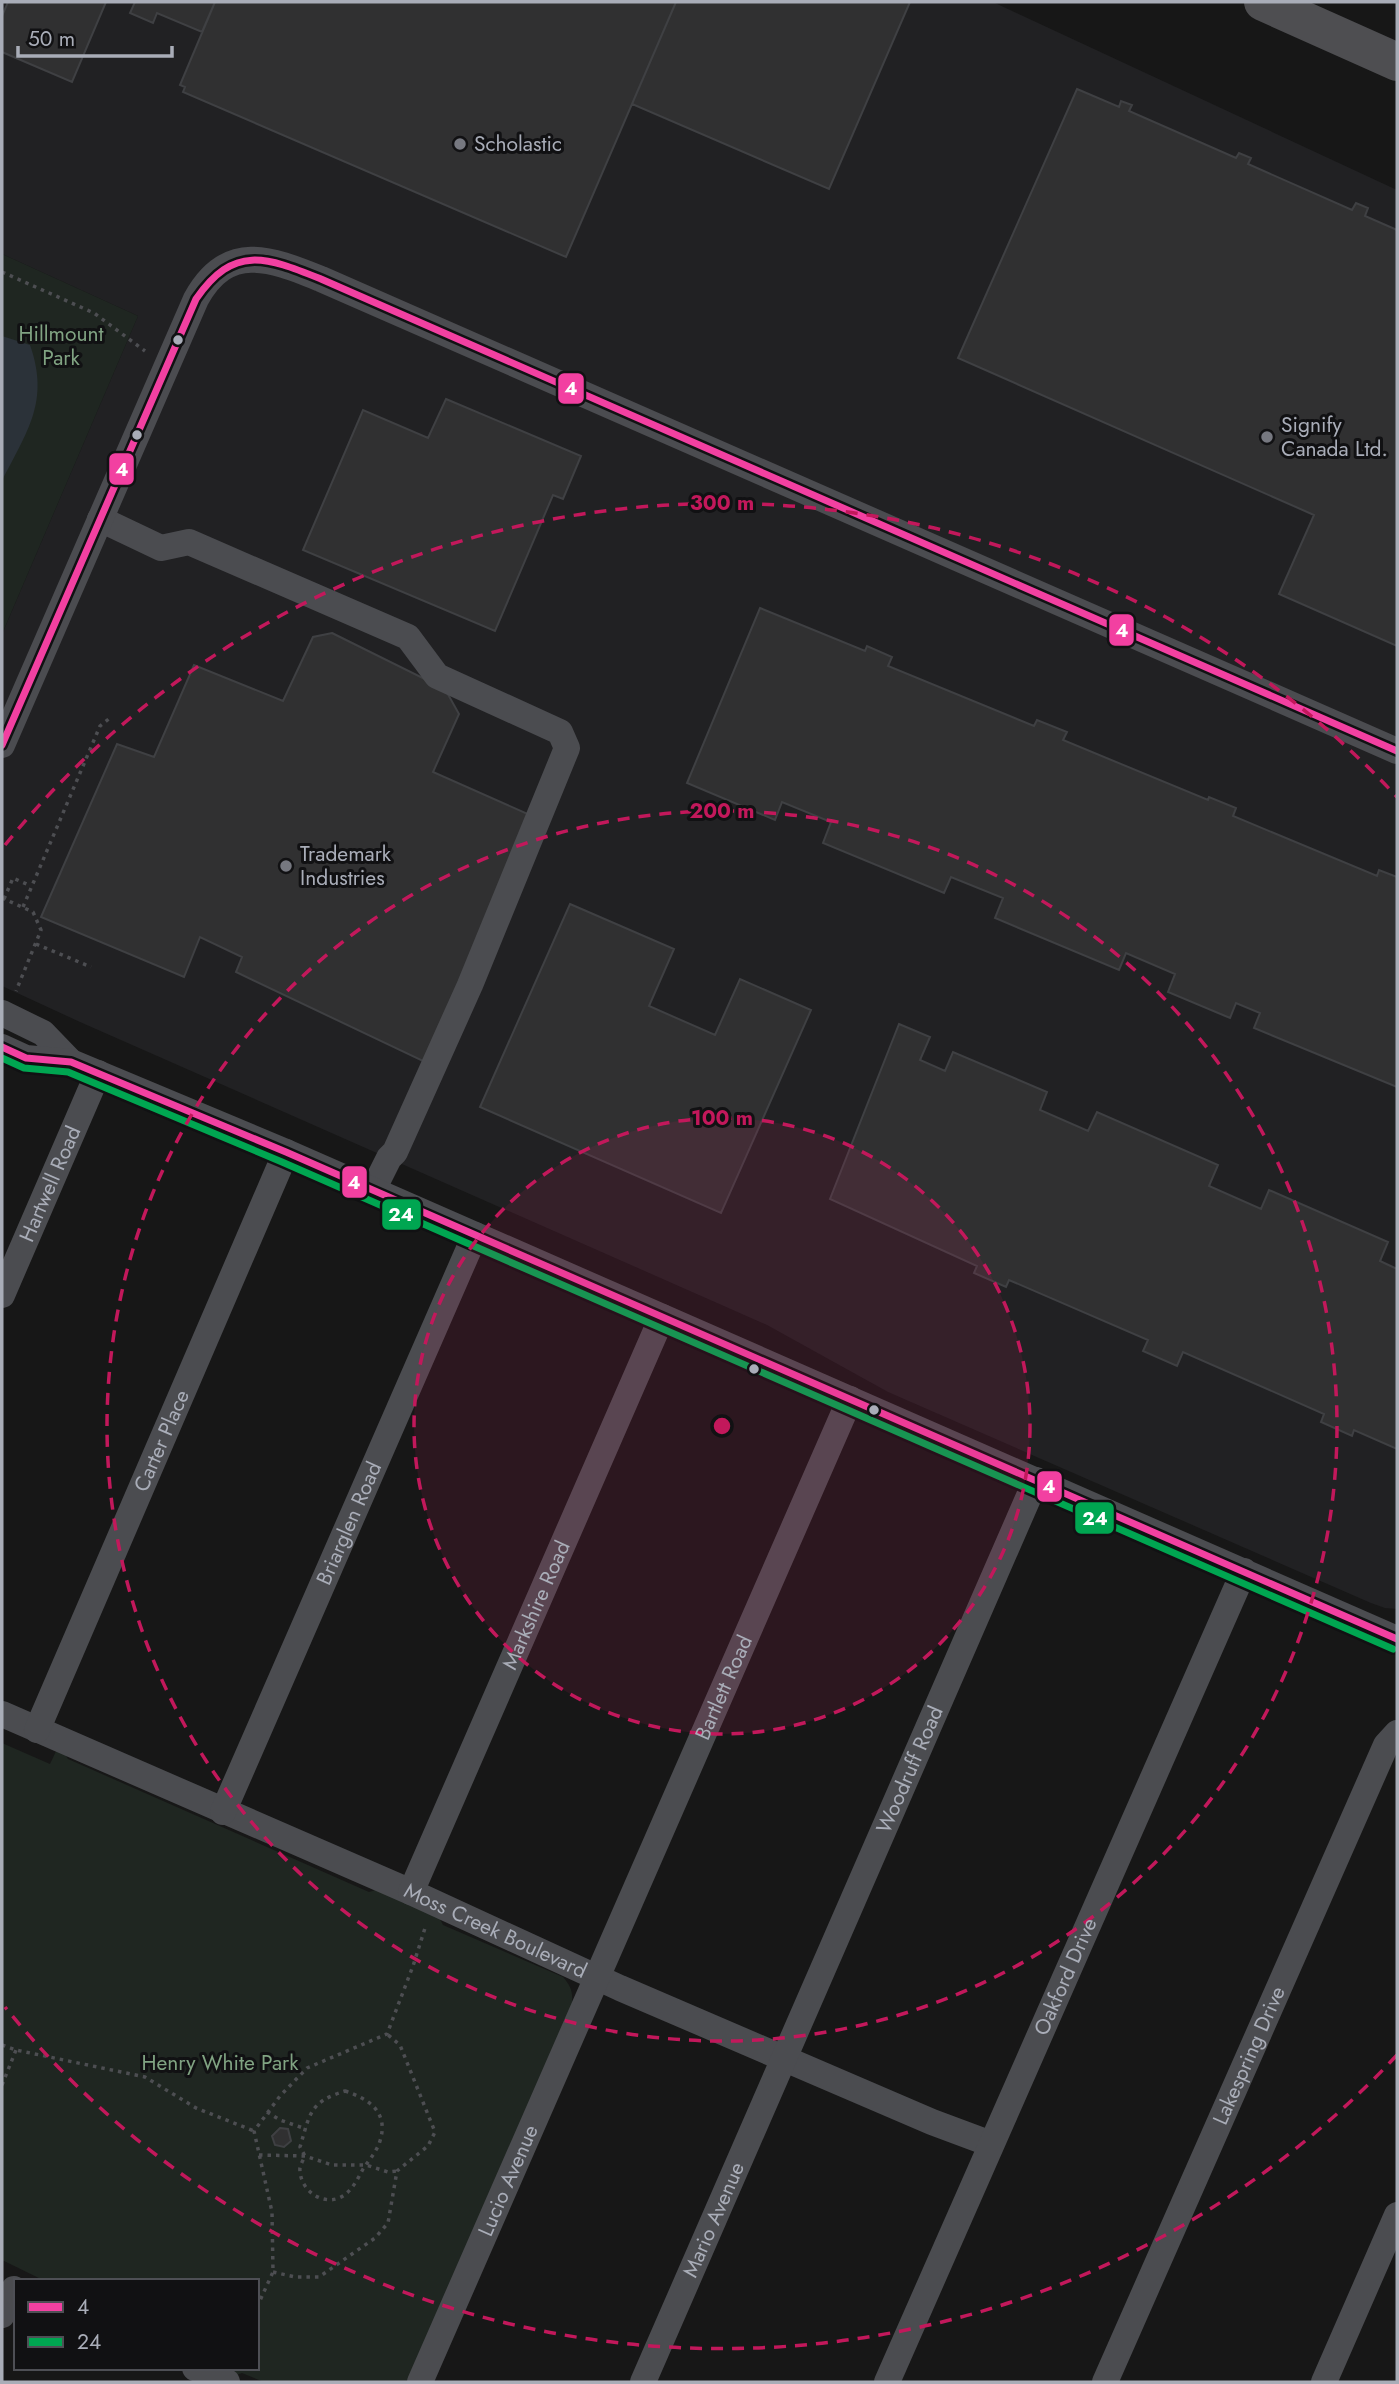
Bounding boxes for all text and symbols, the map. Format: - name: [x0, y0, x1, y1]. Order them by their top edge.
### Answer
- scale bar: [18, 14, 172, 58]
- text: 50 m: [28, 24, 75, 54]
- place label: Scholastic: [474, 129, 562, 159]
- marker: Scholastic: [452, 136, 468, 152]
- park label: Hillmount Park: [18, 319, 104, 373]
- unlabelled marker: [171, 333, 185, 347]
- line badge: 4: [557, 372, 585, 405]
- text: 4: [564, 375, 578, 402]
- place label: Signify Canada Ltd.: [1281, 410, 1388, 464]
- unlabelled marker: [130, 428, 144, 442]
- marker: Signify Canada Ltd.: [1259, 429, 1275, 445]
- line badge: 4: [108, 452, 135, 486]
- text: 4: [115, 456, 129, 483]
- text: 300 m: [690, 488, 754, 518]
- line badge: 4: [1108, 613, 1135, 647]
- text: 4: [1115, 617, 1129, 644]
- text: 200 m: [689, 796, 755, 826]
- place label: Trademark Industries: [300, 839, 392, 893]
- marker: Trademark Industries: [278, 858, 294, 874]
- text: 100 m: [691, 1103, 753, 1133]
- street label: Hartwell Road: [12, 1121, 88, 1247]
- line badge: 4: [341, 1165, 368, 1199]
- text: 4: [347, 1169, 361, 1196]
- line badge: 24: [381, 1198, 422, 1231]
- text: 24: [388, 1201, 414, 1228]
- unlabelled marker: [747, 1362, 761, 1376]
- street label: Carter Place: [126, 1385, 197, 1496]
- unlabelled marker: [867, 1403, 881, 1417]
- centre of rings: [710, 1414, 734, 1438]
- street label: Briarglen Road: [309, 1457, 389, 1590]
- line badge: 4: [1036, 1470, 1063, 1503]
- text: 4: [1042, 1473, 1056, 1500]
- line badge: 24: [1074, 1501, 1115, 1535]
- text: 24: [1082, 1505, 1108, 1532]
- street label: Markshire Road: [495, 1536, 578, 1674]
- street label: Bartlett Road: [688, 1630, 760, 1745]
- street label: Woodruff Road: [869, 1701, 951, 1838]
- street label: Moss Creek Boulevard: [399, 1876, 592, 1986]
- street label: Oakford Drive: [1026, 1913, 1105, 2040]
- street label: Lakespring Drive: [1205, 1981, 1293, 2129]
- park label: Henry White Park: [141, 2048, 299, 2078]
- street label: Lucio Avenue: [471, 2120, 546, 2241]
- street label: Mario Avenue: [675, 2157, 752, 2282]
- legend: [14, 2279, 259, 2370]
- text: 4: [77, 2292, 89, 2322]
- text: 24: [77, 2327, 101, 2357]

